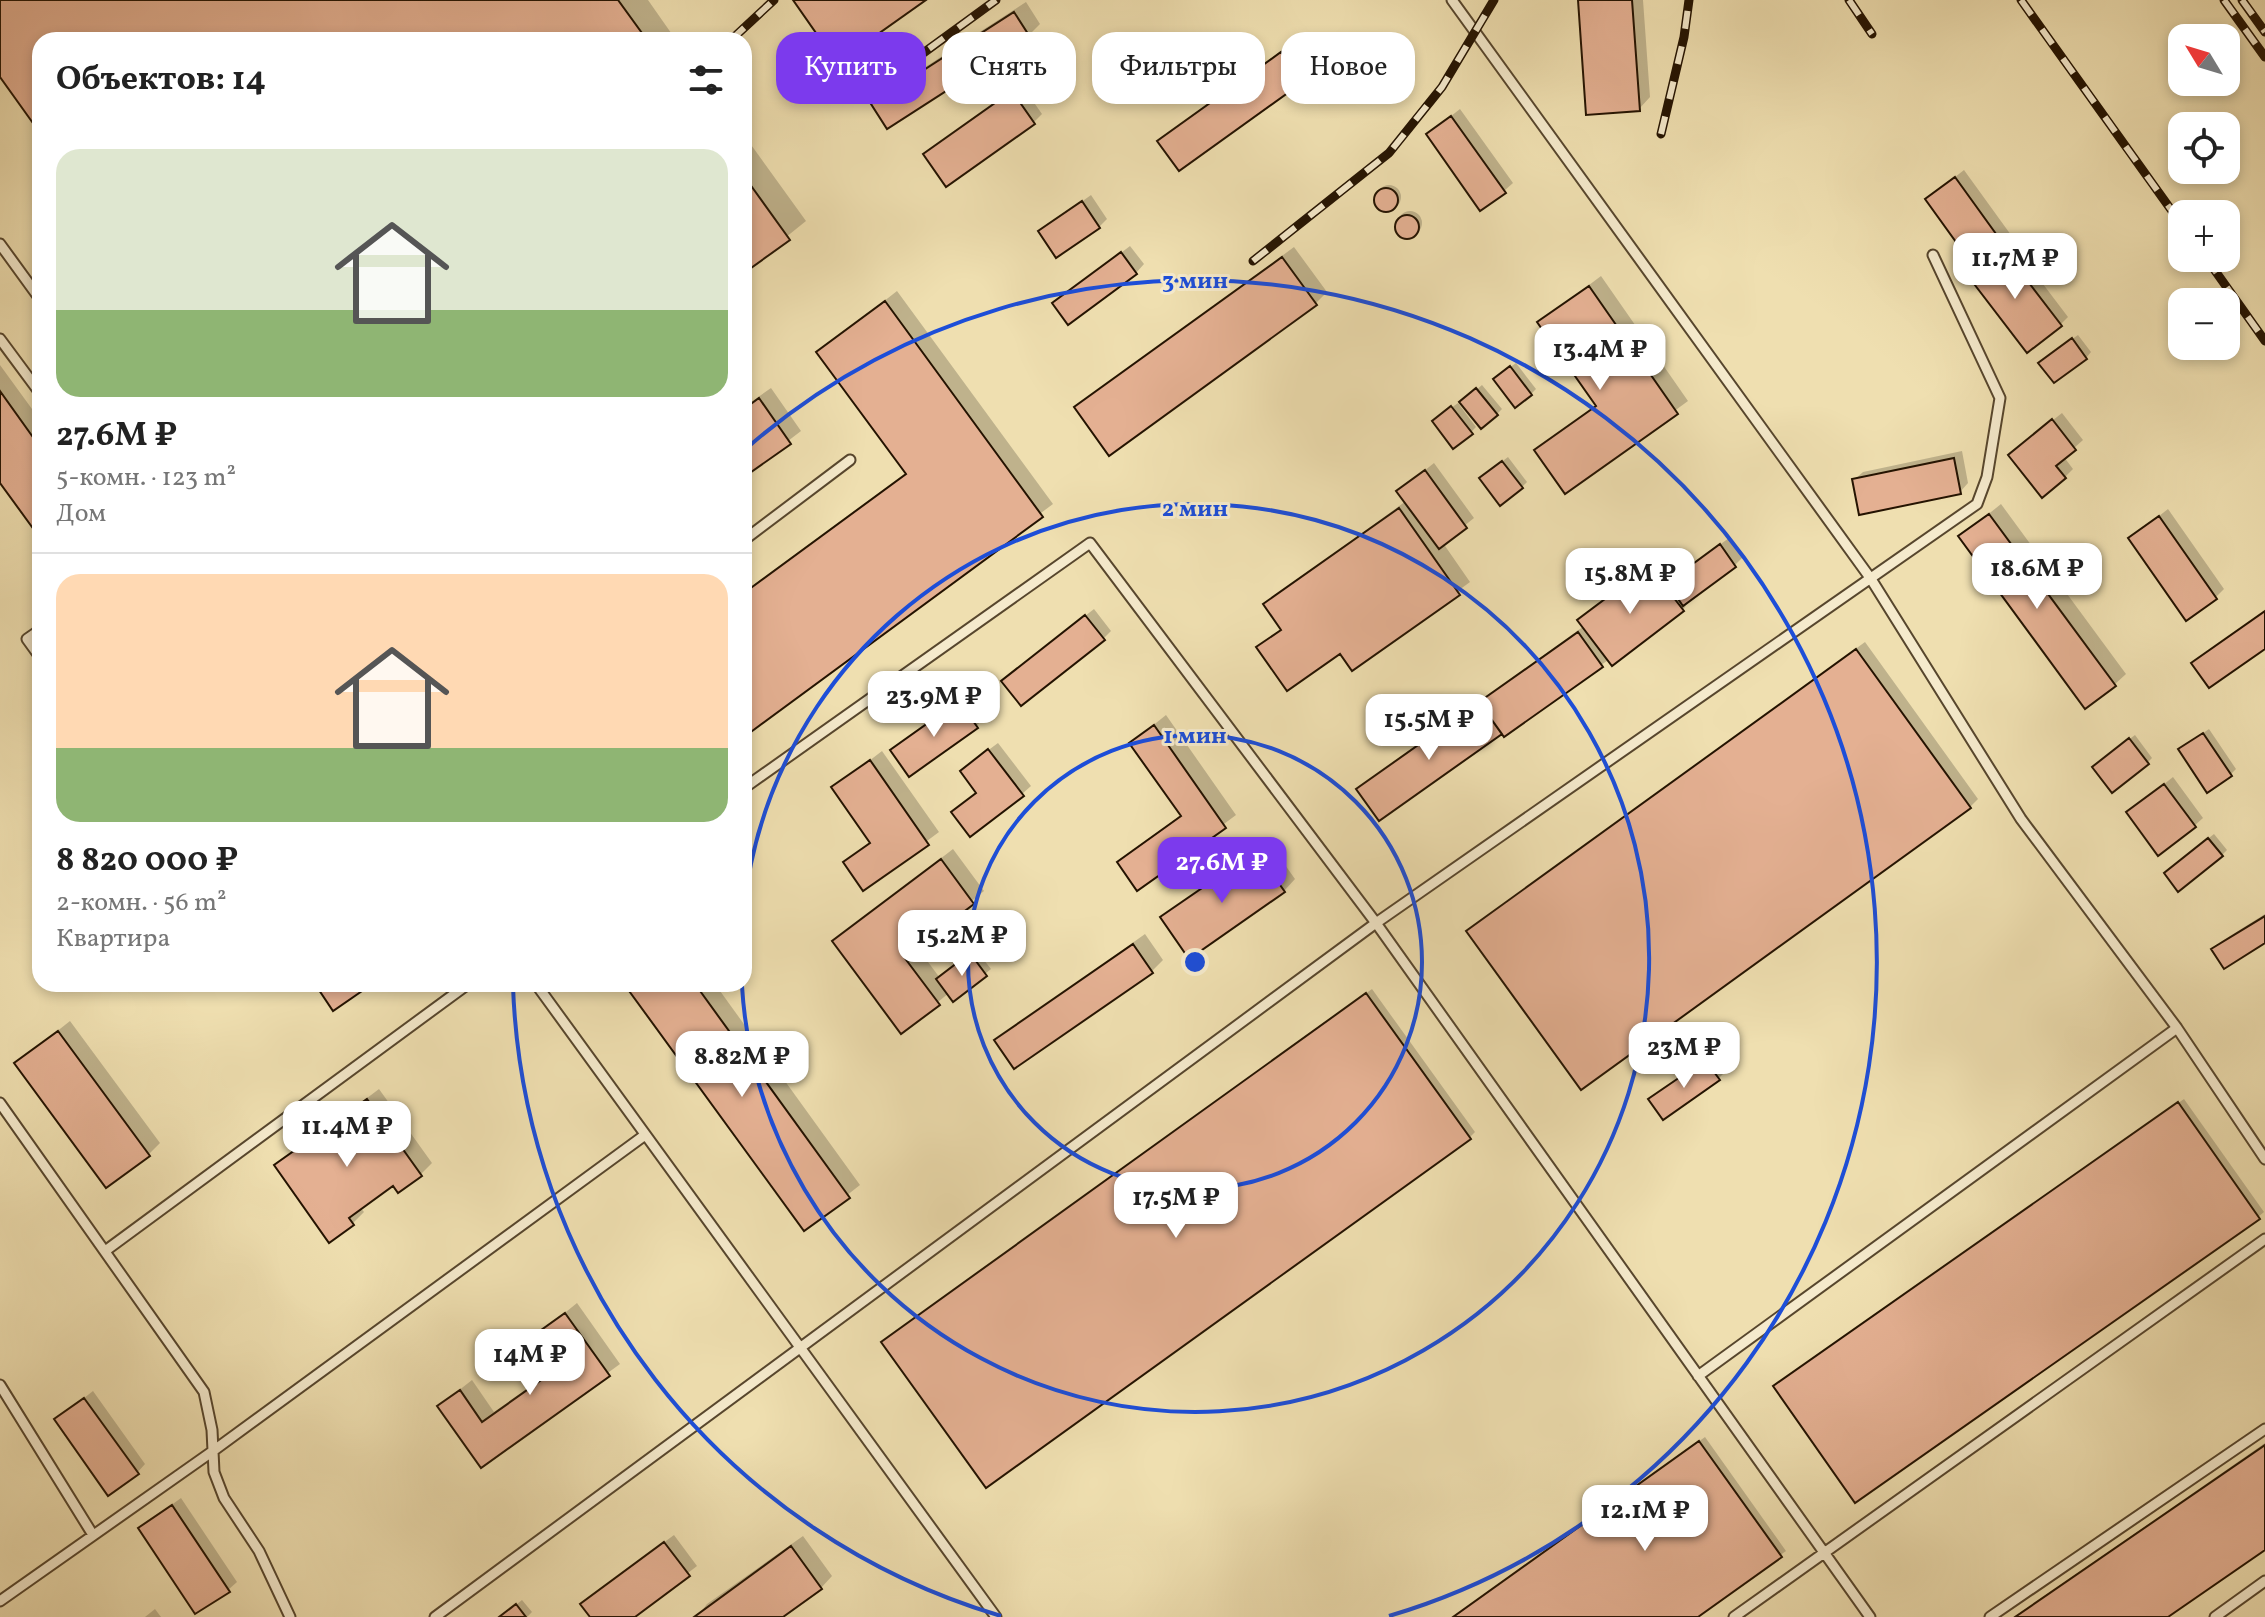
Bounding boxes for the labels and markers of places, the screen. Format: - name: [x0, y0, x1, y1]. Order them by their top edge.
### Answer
- pin: 11.7M ₽: [1941, 233, 2089, 301]
- pin: 13.4M ₽: [1526, 324, 1674, 392]
- pin: 18.6M ₽: [1963, 543, 2111, 611]
- pin: 15.8M ₽: [1556, 548, 1704, 616]
- pin: 23.9M ₽: [860, 671, 1008, 739]
- pin: 15.5M ₽: [1355, 694, 1503, 762]
- pin: 27.6M ₽: [1148, 837, 1296, 905]
- pin: 15.2M ₽: [888, 910, 1036, 978]
- centre of rings: [1181, 948, 1209, 976]
- pin: 23M ₽: [1628, 1022, 1740, 1090]
- pin: 8.82M ₽: [668, 1031, 816, 1099]
- pin: 11.4M ₽: [273, 1101, 421, 1169]
- pin: 17.5M ₽: [1102, 1172, 1250, 1240]
- pin: 14M ₽: [474, 1329, 586, 1397]
- pin: 12.1M ₽: [1571, 1485, 1719, 1553]

